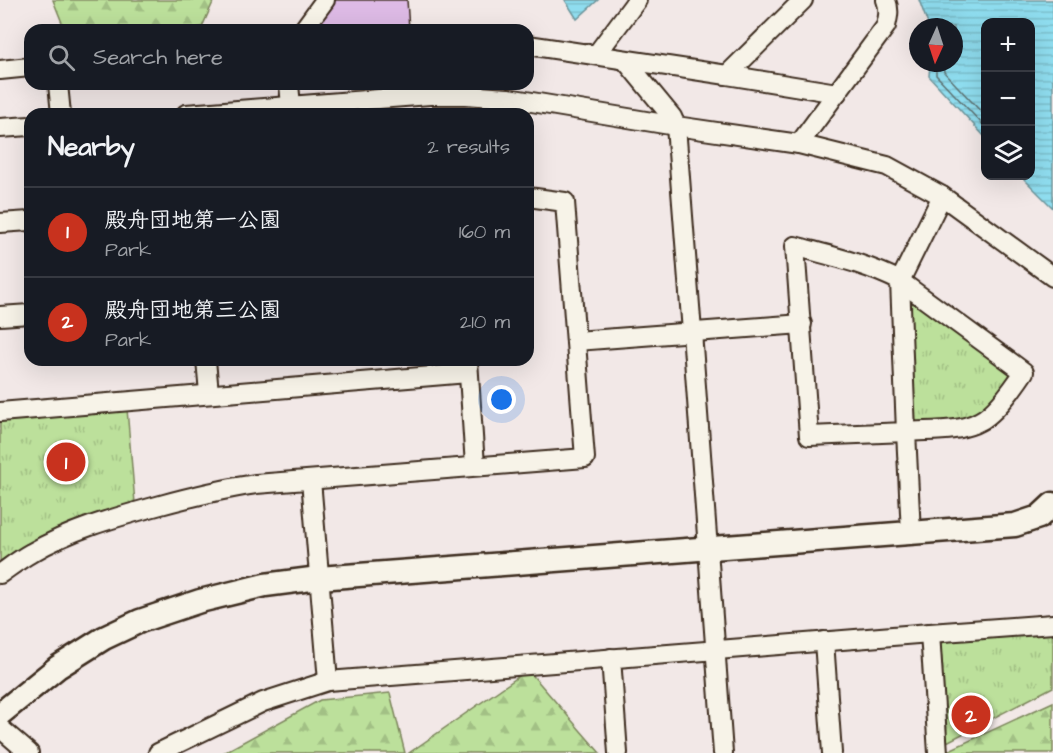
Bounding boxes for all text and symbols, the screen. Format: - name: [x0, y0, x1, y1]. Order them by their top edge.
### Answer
- north arrow: [909, 18, 963, 72]
- map controls: [981, 18, 1035, 180]
- button: +: [981, 18, 1035, 72]
- search box: [24, 24, 534, 90]
- icon: search: [45, 41, 78, 74]
- text: Search here: [93, 42, 223, 73]
- button: −: [981, 72, 1035, 126]
- button: layers: [981, 126, 1035, 180]
- text: Nearby: [48, 129, 135, 165]
- text: 2 results: [427, 133, 510, 161]
- text: 殿舟団地第一公園: [105, 205, 281, 236]
- text: 1: [66, 218, 69, 246]
- text: 160 m: [459, 218, 510, 246]
- text: Park: [105, 236, 151, 264]
- text: 殿舟団地第三公園: [105, 295, 281, 326]
- text: 2: [62, 308, 73, 336]
- text: 210 m: [460, 308, 510, 336]
- text: Park: [105, 326, 151, 354]
- your location: [487, 385, 516, 414]
- pin: 1: [46, 440, 86, 484]
- pin: 2: [952, 692, 990, 738]

